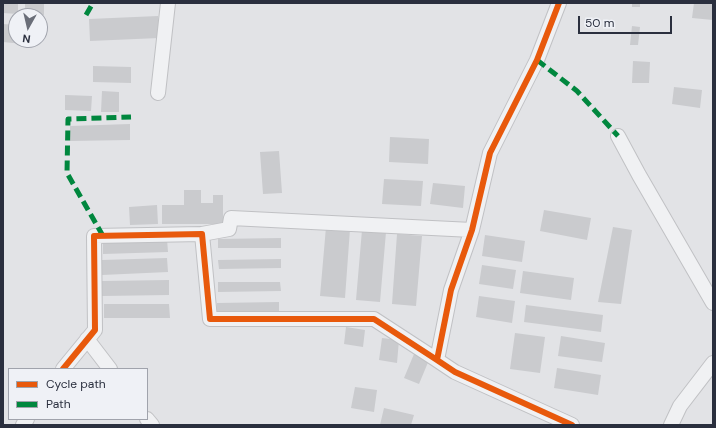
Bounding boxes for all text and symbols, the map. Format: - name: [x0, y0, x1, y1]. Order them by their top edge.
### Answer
- north arrow: [8, 8, 48, 48]
- scale bar: [580, 8, 674, 34]
- text: 50 m: [585, 15, 614, 31]
- text: N: [22, 31, 31, 46]
- legend: [8, 368, 148, 420]
- text: Cycle path: [46, 376, 106, 392]
- text: Path: [46, 396, 71, 412]

